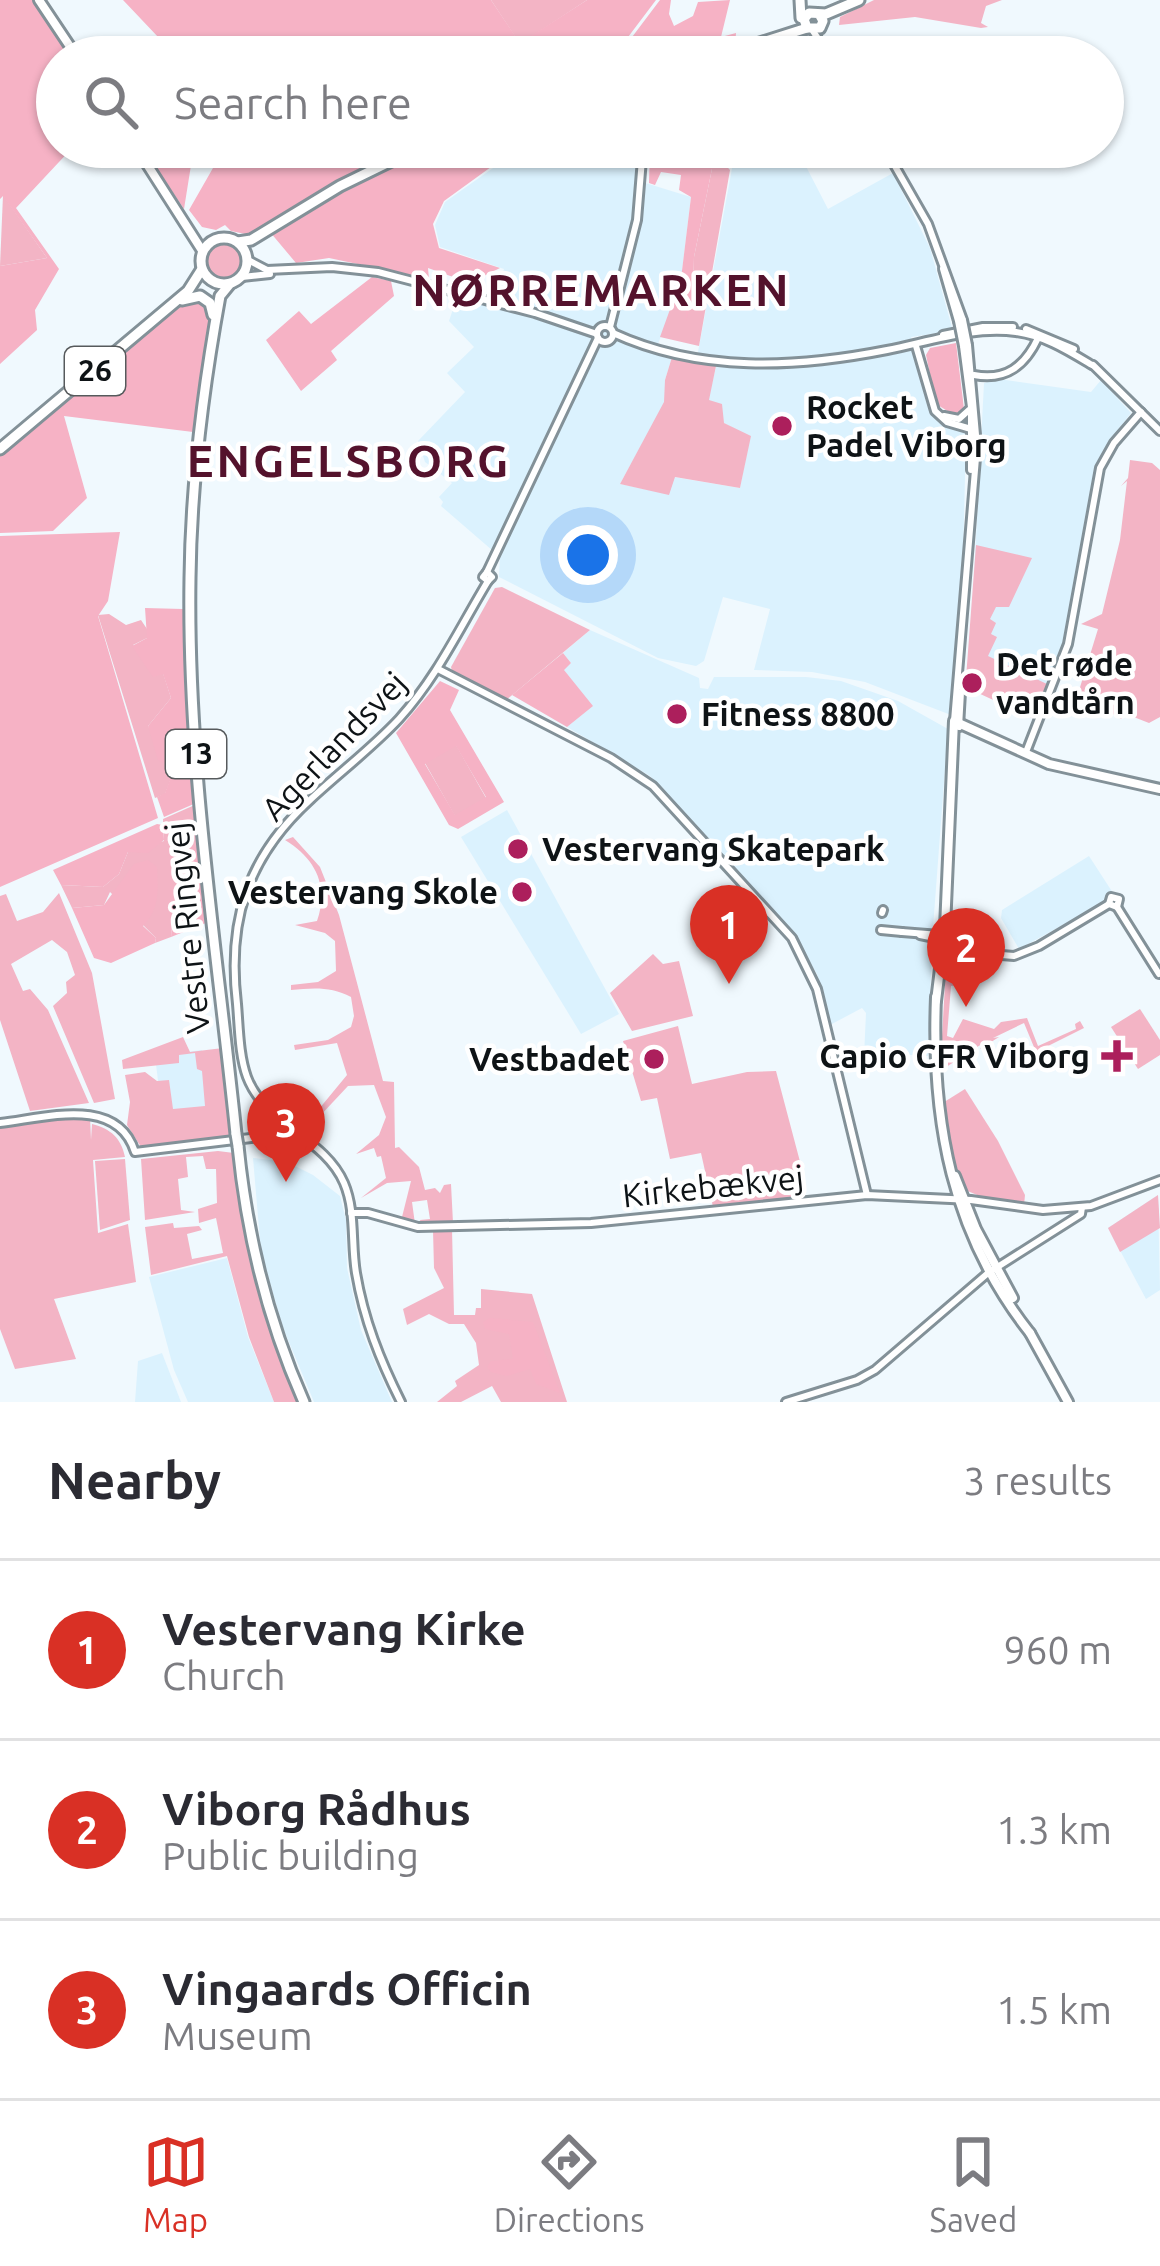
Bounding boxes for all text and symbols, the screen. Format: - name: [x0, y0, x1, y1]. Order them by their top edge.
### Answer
- search box: [36, 36, 1124, 168]
- icon: search: [78, 69, 144, 135]
- text: Search here: [174, 77, 412, 128]
- district label: NØRREMARKEN: [412, 264, 792, 315]
- road number: 26: [65, 347, 125, 395]
- place label: Rocket Padel Viborg: [806, 388, 1007, 463]
- marker: Rocket Padel Viborg: [769, 413, 795, 439]
- district label: ENGELSBORG: [187, 435, 511, 486]
- your location: [558, 525, 618, 585]
- place label: Det røde vandtårn: [996, 645, 1135, 720]
- street label: Agerlandsvej: [254, 664, 413, 827]
- marker: Det røde vandtårn: [959, 670, 985, 696]
- place label: Fitness 8800: [701, 695, 895, 732]
- marker: Fitness 8800: [664, 701, 690, 727]
- road number: 13: [166, 730, 226, 778]
- street label: Vestre Ringvej: [157, 821, 216, 1035]
- place label: Vestervang Skatepark: [542, 830, 885, 867]
- marker: Vestervang Skatepark: [505, 836, 531, 862]
- place label: Vestervang Skole: [228, 873, 498, 910]
- marker: Vestervang Skole: [509, 879, 535, 905]
- pin: 1: [690, 885, 768, 984]
- pin: 2: [927, 908, 1005, 1007]
- place label: Capio CFR Viborg: [819, 1037, 1090, 1074]
- place label: Vestbadet: [469, 1040, 630, 1077]
- marker: Capio CFR Viborg: [1101, 1040, 1133, 1072]
- marker: Vestbadet: [641, 1046, 667, 1072]
- pin: 3: [247, 1083, 325, 1182]
- street label: Kirkebækvej: [620, 1158, 805, 1213]
- text: Nearby: [48, 1451, 221, 1509]
- text: 3 results: [963, 1459, 1112, 1502]
- text: Vestervang Kirke: [162, 1603, 526, 1654]
- text: 1: [76, 1628, 98, 1671]
- text: 960 m: [1003, 1628, 1112, 1671]
- text: Church: [162, 1654, 286, 1697]
- text: Viborg Rådhus: [162, 1783, 471, 1834]
- text: 2: [76, 1808, 98, 1851]
- text: 1.3 km: [996, 1808, 1112, 1851]
- text: Public building: [162, 1834, 419, 1877]
- text: Vingaards Officin: [162, 1963, 532, 2014]
- text: 3: [76, 1988, 98, 2031]
- text: 1.5 km: [996, 1988, 1112, 2031]
- text: Museum: [162, 2014, 313, 2057]
- tab: Map: [143, 2129, 209, 2238]
- tab: Directions: [494, 2129, 644, 2238]
- tab: Saved: [930, 2129, 1017, 2238]

